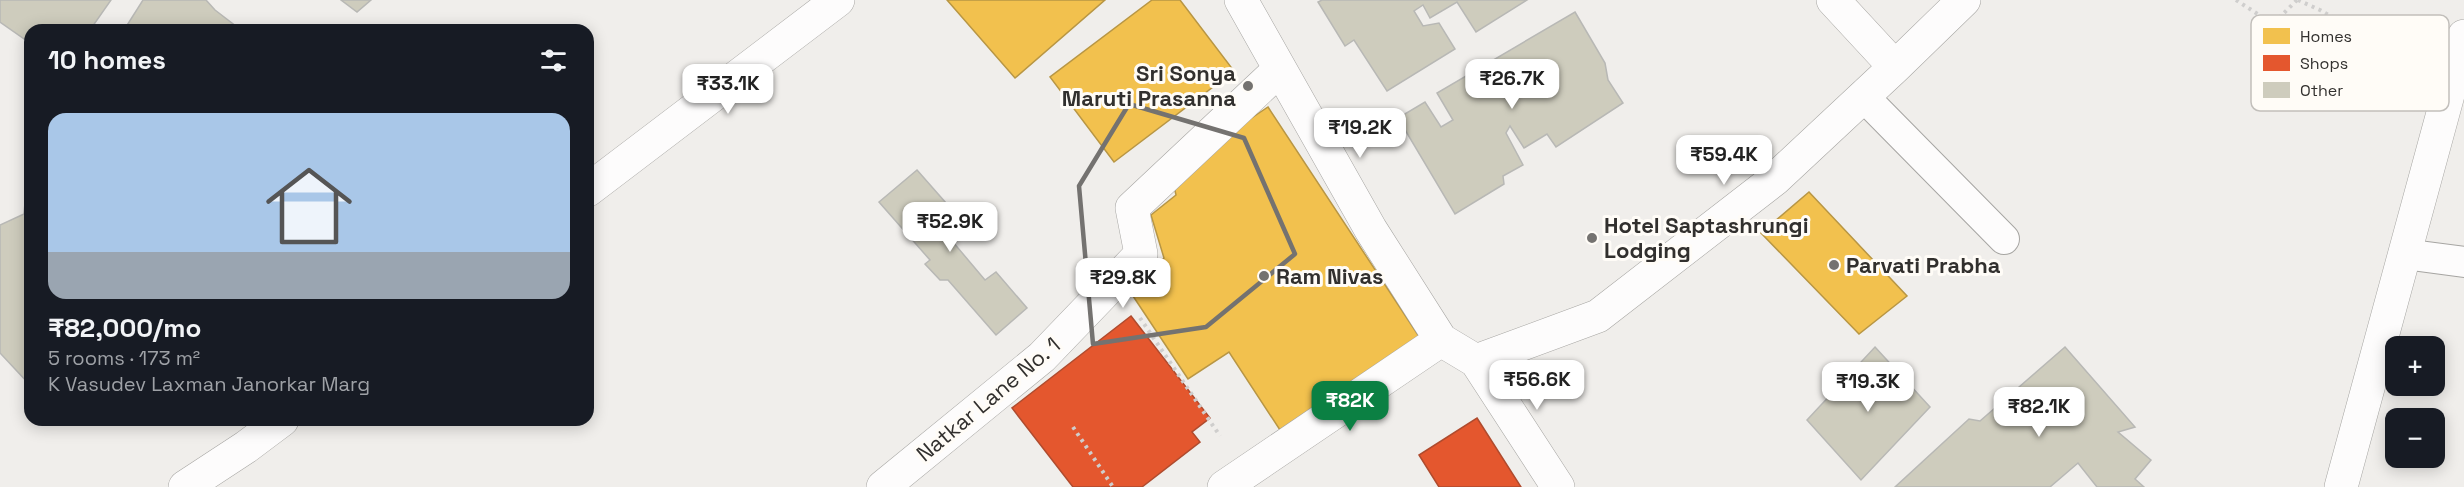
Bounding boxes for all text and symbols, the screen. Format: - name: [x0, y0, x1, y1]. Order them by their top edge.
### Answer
- legend: [2251, 15, 2449, 111]
- text: Homes: [2300, 26, 2352, 47]
- text: 10 homes: [48, 43, 166, 77]
- icon: filters: [537, 44, 570, 77]
- text: Shops: [2300, 53, 2348, 74]
- place label: Sri Sonya Maruti Prasanna: [1062, 59, 1236, 112]
- pin: ₹26.7K: [1463, 59, 1561, 110]
- pin: ₹33.1K: [679, 64, 777, 115]
- text: ₹26.7K: [1479, 65, 1545, 91]
- text: ₹33.1K: [696, 70, 760, 96]
- marker: Sri Sonya Maruti Prasanna: [1241, 79, 1255, 93]
- text: Other: [2300, 80, 2343, 101]
- pin: ₹19.2K: [1311, 108, 1409, 159]
- text: ₹19.2K: [1328, 114, 1392, 140]
- pin: ₹59.4K: [1675, 135, 1773, 186]
- text: ₹59.4K: [1690, 141, 1758, 167]
- icon: home: [255, 152, 363, 260]
- pin: ₹52.9K: [901, 202, 999, 253]
- text: ₹52.9K: [917, 208, 983, 234]
- place label: Hotel Saptashrungi Lodging: [1604, 211, 1809, 264]
- marker: Hotel Saptashrungi Lodging: [1585, 231, 1599, 245]
- place label: Parvati Prabha: [1846, 251, 2001, 279]
- pin: ₹29.8K: [1074, 258, 1172, 309]
- marker: Parvati Prabha: [1827, 258, 1841, 272]
- place label: Ram Nivas: [1276, 262, 1384, 290]
- text: ₹29.8K: [1090, 264, 1156, 290]
- marker: Ram Nivas: [1257, 269, 1271, 283]
- text: ₹82,000/mo: [48, 311, 201, 345]
- street label: Natkar Lane No. 1: [910, 331, 1066, 467]
- map controls: [2385, 336, 2445, 468]
- button: +: [2385, 336, 2445, 396]
- text: 5 rooms · 173 m²: [48, 345, 200, 371]
- pin: ₹56.6K: [1488, 360, 1586, 411]
- pin: ₹19.3K: [1819, 362, 1917, 413]
- text: ₹56.6K: [1503, 366, 1571, 392]
- text: ₹19.3K: [1836, 368, 1900, 394]
- text: K Vasudev Laxman Janorkar Marg: [48, 371, 370, 397]
- pin: ₹82K: [1314, 381, 1386, 432]
- text: ₹82K: [1326, 387, 1374, 413]
- pin: ₹82.1K: [1990, 387, 2088, 438]
- text: ₹82.1K: [2008, 393, 2070, 419]
- button: −: [2385, 408, 2445, 468]

